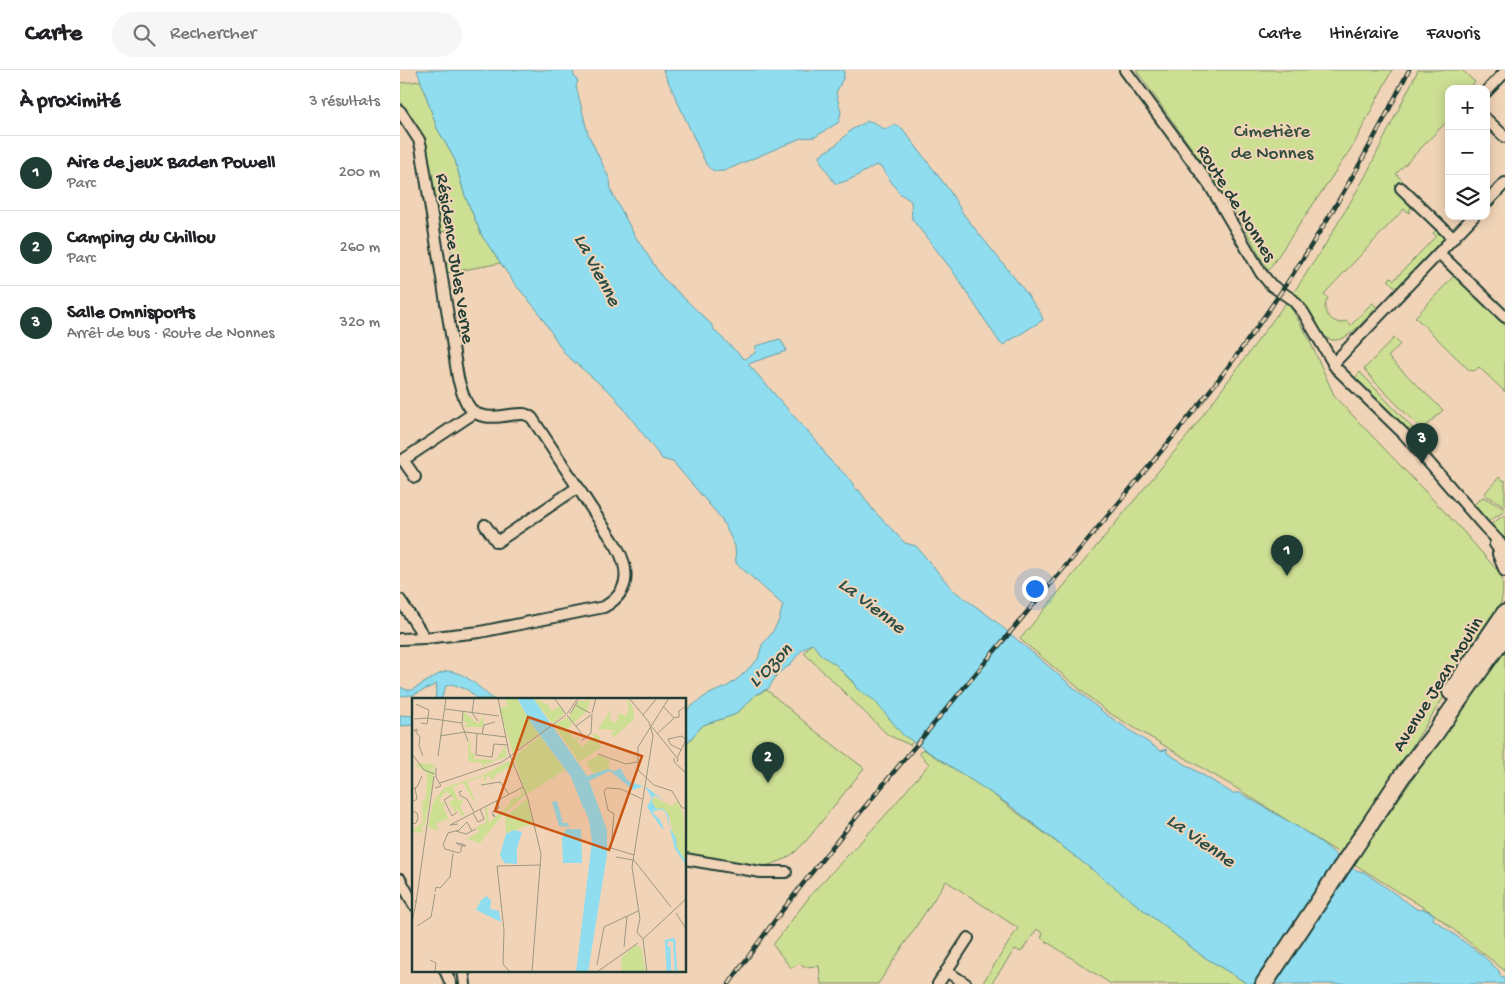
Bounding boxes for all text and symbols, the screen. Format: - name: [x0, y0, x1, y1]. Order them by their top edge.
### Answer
- search box: [112, 12, 462, 57]
- text: Carte: [25, 20, 82, 49]
- icon: search: [130, 21, 158, 49]
- text: Rechercher: [170, 23, 256, 46]
- text: Carte: [1258, 24, 1301, 45]
- text: Itinéraire: [1329, 24, 1399, 45]
- text: Favoris: [1427, 24, 1480, 45]
- map controls: [1445, 85, 1490, 220]
- button: +: [1445, 85, 1490, 130]
- text: À proximité: [20, 90, 121, 115]
- text: 3 résultats: [309, 93, 380, 112]
- park label: Cimetière de Nonnes: [1231, 121, 1314, 166]
- button: −: [1445, 130, 1490, 175]
- street label: Route de Nonnes: [1190, 141, 1281, 267]
- text: Aire de jeux Baden Powell: [67, 152, 276, 175]
- text: 1: [33, 164, 39, 183]
- text: 200 m: [339, 164, 380, 183]
- street label: Résidence Jules Verne: [429, 172, 478, 345]
- text: Parc: [67, 175, 96, 194]
- button: layers: [1445, 175, 1490, 220]
- text: Camping du Chillou: [67, 227, 215, 250]
- water label: La Vienne: [567, 231, 625, 311]
- text: 2: [32, 239, 40, 258]
- text: 260 m: [340, 239, 380, 258]
- text: Parc: [67, 250, 96, 269]
- text: Salle Omnisports: [67, 302, 195, 325]
- text: 3: [32, 314, 40, 333]
- text: 320 m: [340, 314, 380, 333]
- text: Arrêt de bus · Route de Nonnes: [67, 325, 275, 344]
- pin: 3: [1406, 423, 1438, 464]
- pin: 1: [1271, 535, 1303, 576]
- water label: La Vienne: [833, 574, 909, 640]
- your location: [1022, 576, 1048, 602]
- street label: Avenue Jean Moulin: [1388, 613, 1490, 757]
- water label: L'Ozon: [745, 639, 799, 693]
- inset map: [412, 698, 686, 972]
- pin: 2: [752, 742, 784, 783]
- water label: La Vienne: [1161, 810, 1239, 874]

